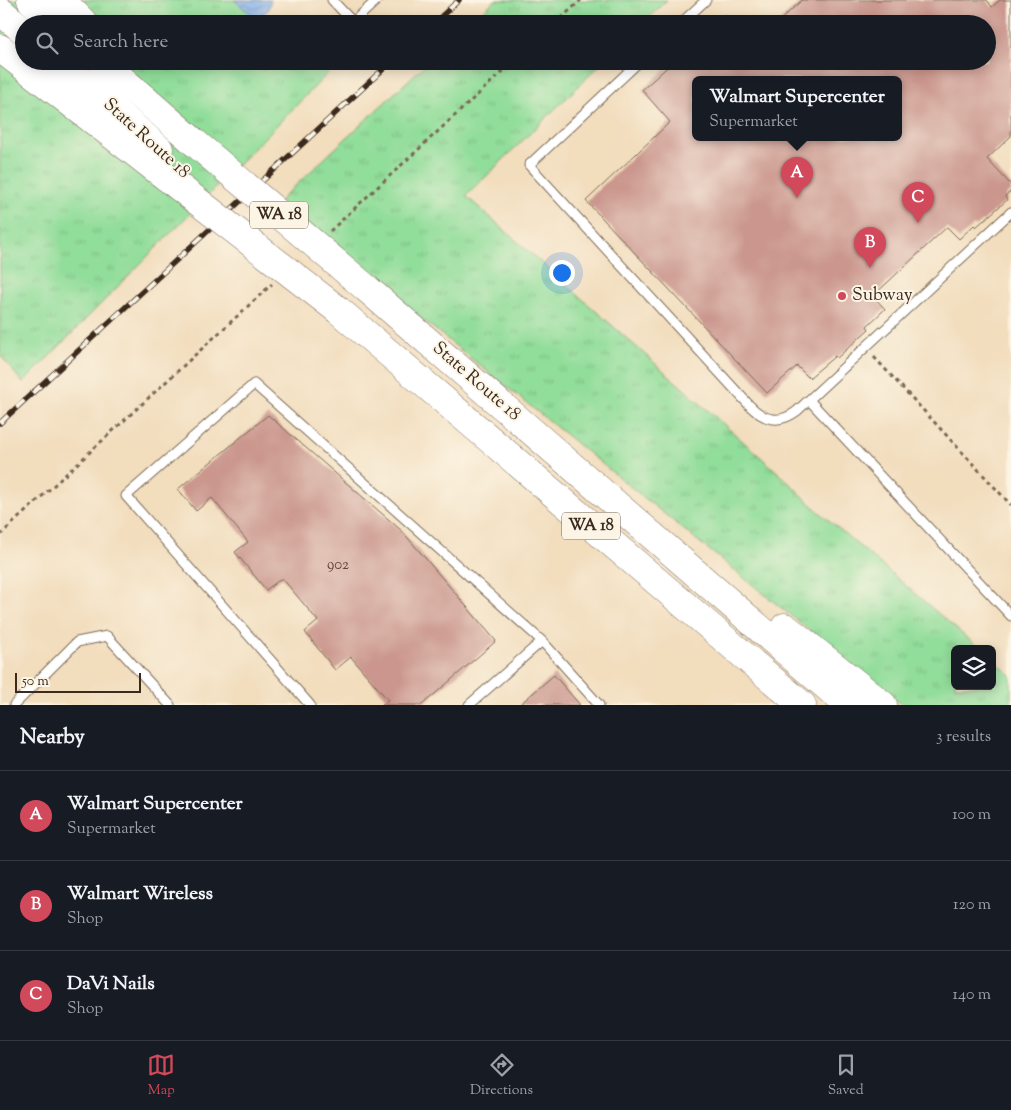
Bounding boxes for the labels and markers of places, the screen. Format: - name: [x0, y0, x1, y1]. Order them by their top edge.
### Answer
- pin: A: [781, 157, 813, 198]
- pin: C: [902, 182, 934, 223]
- pin: B: [854, 227, 886, 268]
- place label: Subway: [852, 283, 913, 309]
- marker: Subway: [836, 290, 848, 302]

